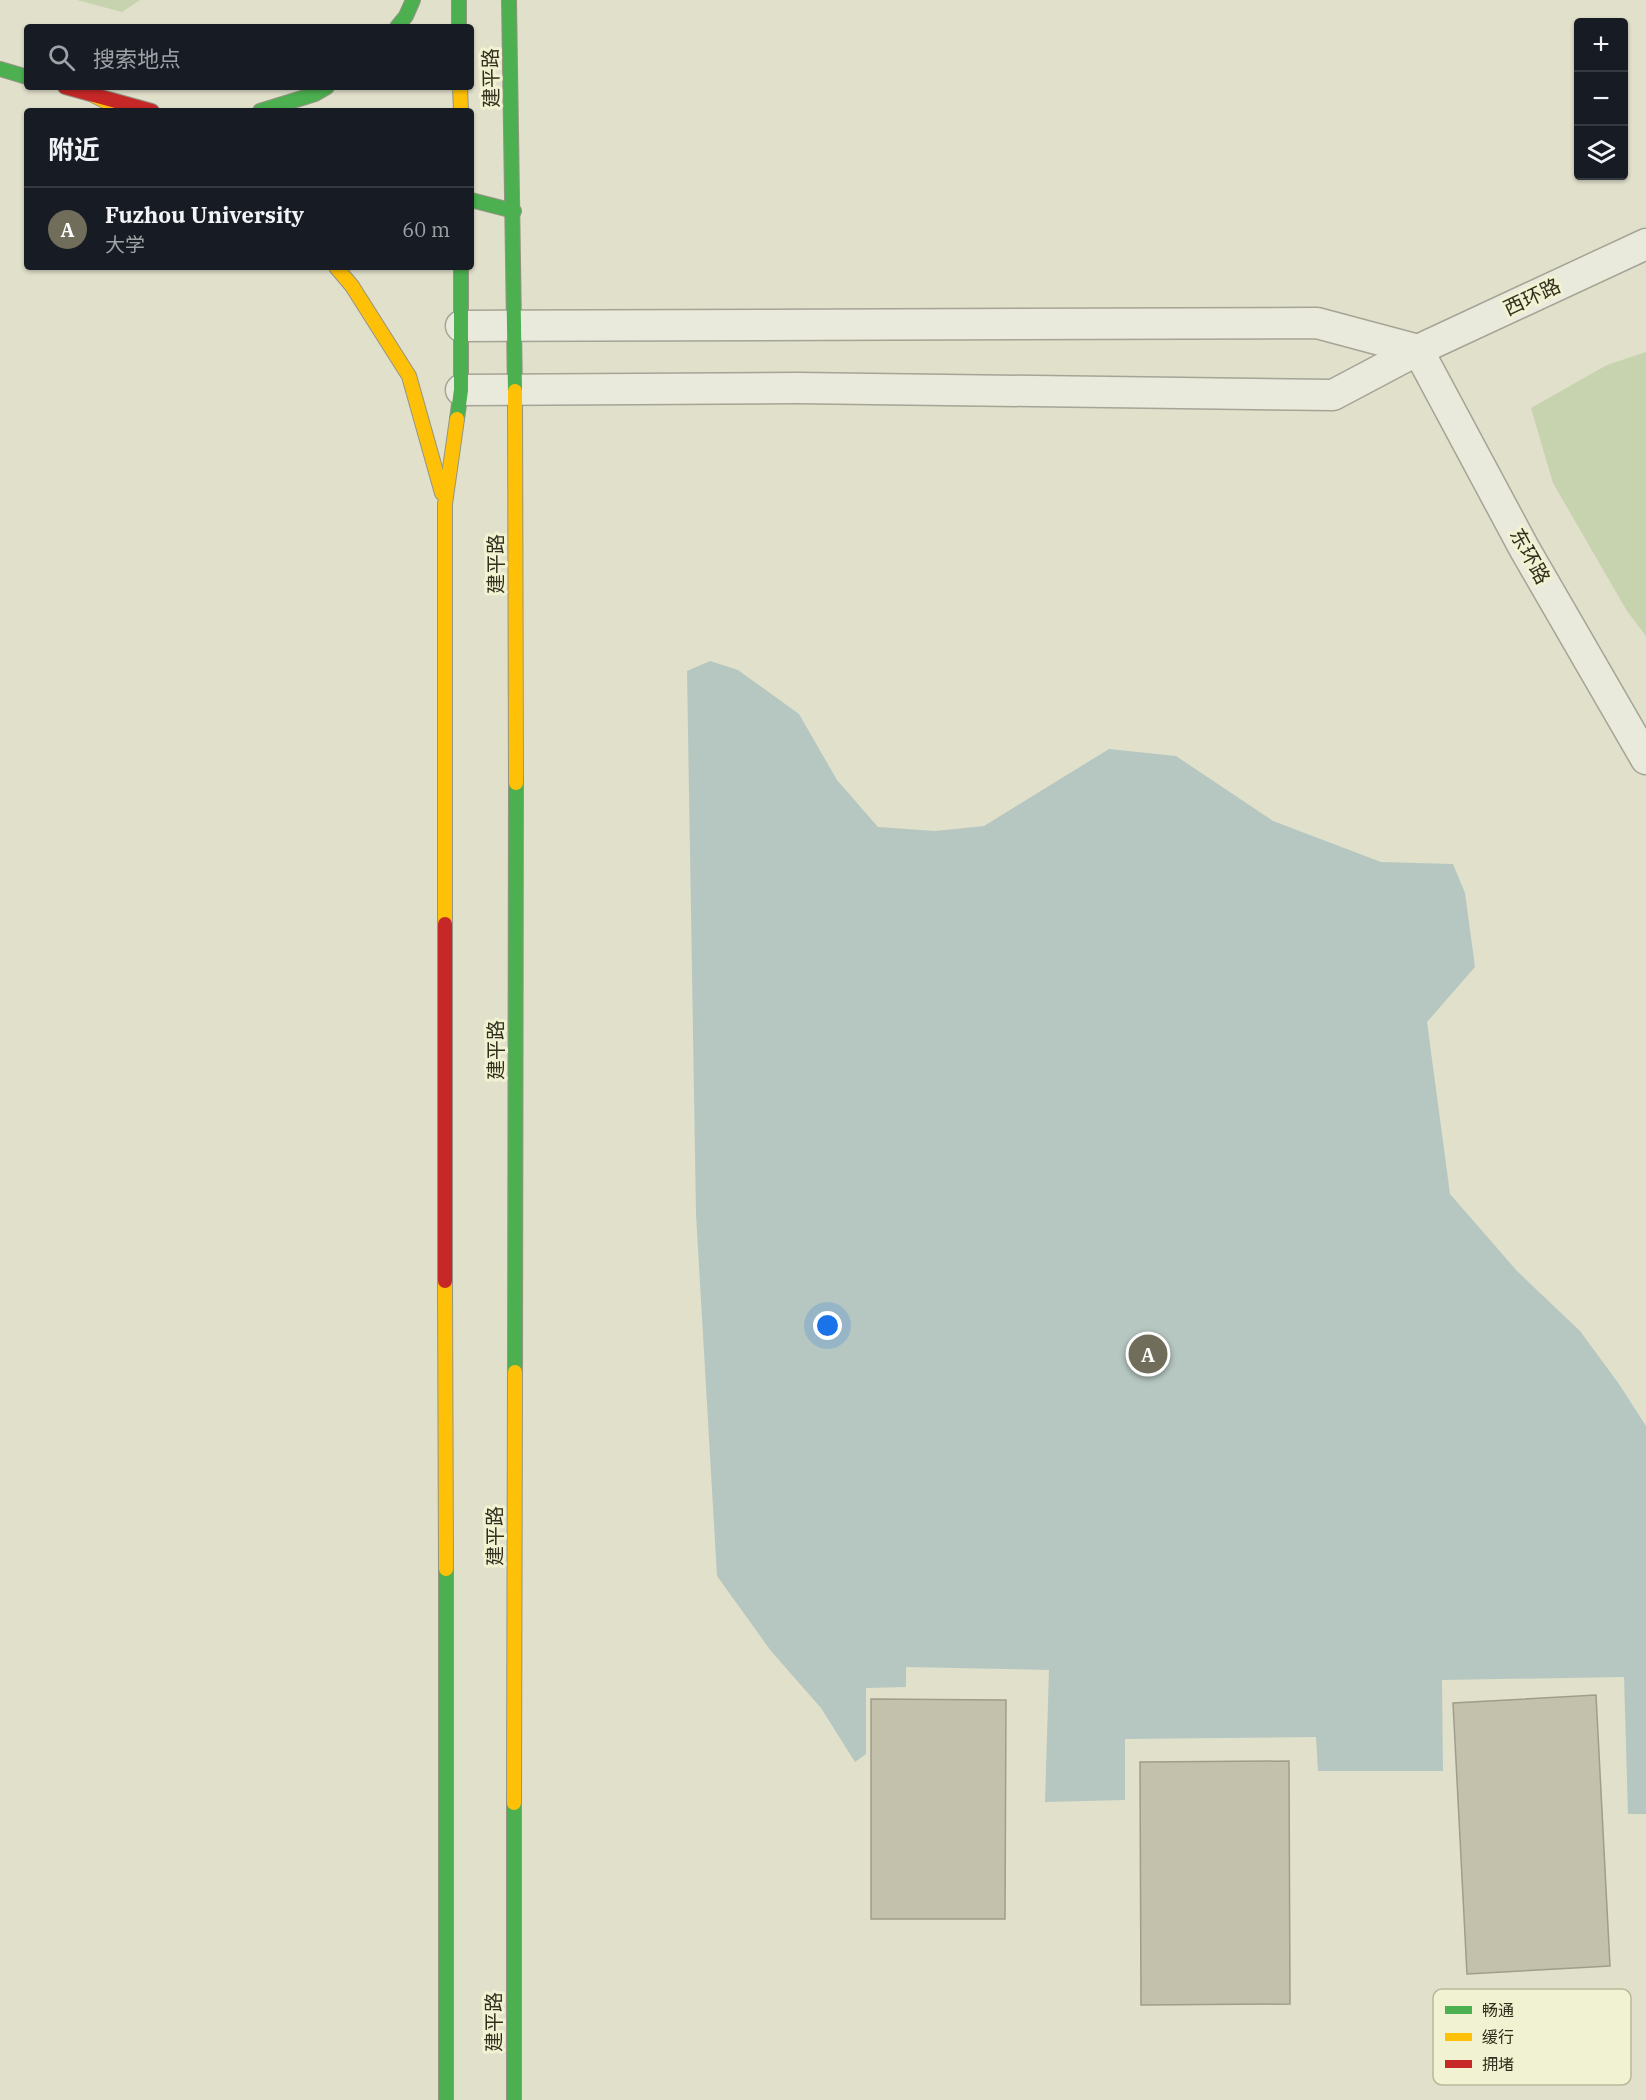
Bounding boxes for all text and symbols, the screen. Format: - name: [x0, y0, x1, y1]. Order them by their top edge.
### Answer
- map controls: [1574, 18, 1628, 180]
- button: +: [1574, 18, 1628, 72]
- search box: [24, 24, 474, 90]
- icon: search: [45, 41, 78, 74]
- text: 搜索地点: [93, 44, 181, 73]
- street label: 建平路: [476, 48, 505, 108]
- button: −: [1574, 72, 1628, 126]
- button: layers: [1574, 126, 1628, 180]
- text: 附近: [48, 132, 100, 166]
- text: Fuzhou University: [105, 200, 304, 229]
- text: A: [61, 216, 74, 243]
- text: 60 m: [402, 216, 450, 243]
- text: 大学: [105, 231, 145, 258]
- street label: 西环路: [1499, 272, 1565, 321]
- street label: 东环路: [1504, 523, 1557, 589]
- street label: 建平路: [482, 534, 509, 594]
- street label: 建平路: [482, 1020, 509, 1080]
- your location: [813, 1311, 842, 1340]
- pin: A: [1128, 1332, 1168, 1376]
- street label: 建平路: [481, 1506, 508, 1566]
- legend: [1433, 1989, 1631, 2085]
- street label: 建平路: [480, 1992, 507, 2052]
- text: 畅通: [1482, 2000, 1514, 2020]
- text: 缓行: [1482, 2027, 1514, 2047]
- text: 拥堵: [1482, 2054, 1514, 2074]

